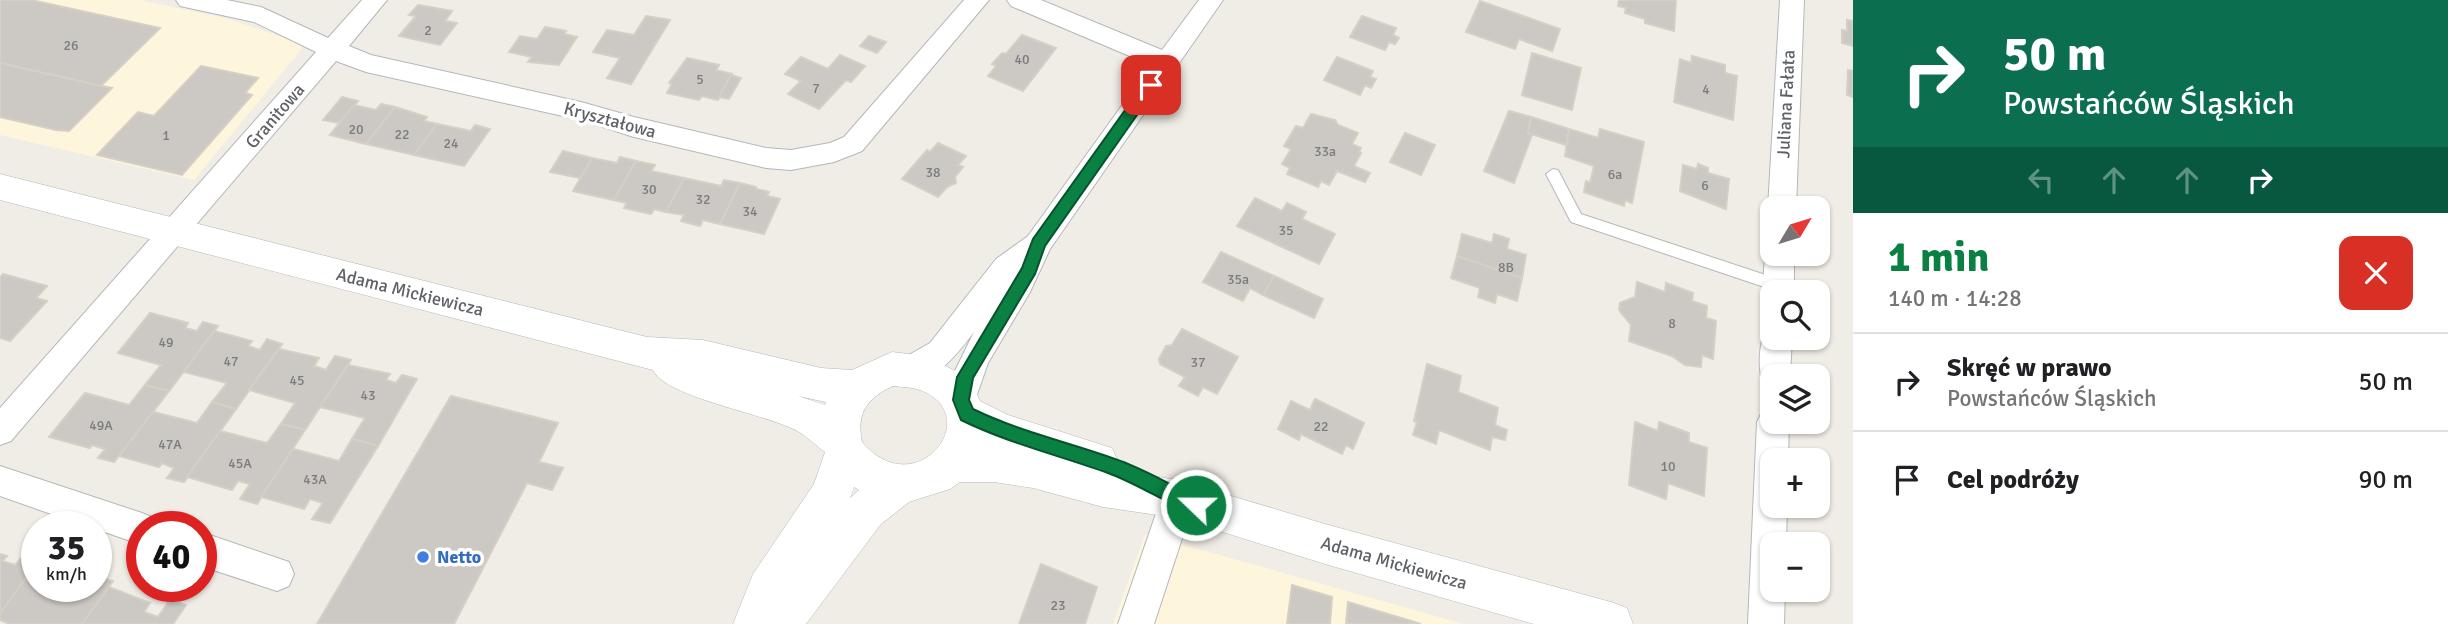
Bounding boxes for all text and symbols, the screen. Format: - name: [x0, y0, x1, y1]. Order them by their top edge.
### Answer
- house number: 2: [424, 22, 432, 39]
- text: 50 m: [2003, 24, 2106, 84]
- icon: right: [1888, 28, 1979, 119]
- house number: 26: [63, 37, 79, 54]
- street label: Juliana Fałata: [1772, 49, 1800, 159]
- house number: 40: [1014, 51, 1030, 68]
- pin: [1121, 55, 1181, 115]
- icon: arrive: [1132, 66, 1170, 104]
- house number: 5: [696, 71, 704, 88]
- street label: Granitowa: [241, 79, 309, 153]
- house number: 7: [812, 80, 820, 97]
- house number: 4: [1702, 81, 1710, 98]
- text: Powstańców Śląskich: [2003, 84, 2295, 123]
- street label: Kryształowa: [561, 97, 659, 143]
- house number: 20: [348, 121, 364, 138]
- house number: 22: [394, 126, 410, 143]
- house number: 1: [162, 127, 170, 144]
- house number: 24: [443, 135, 459, 152]
- house number: 33a: [1314, 143, 1336, 160]
- icon: left: [2022, 161, 2060, 199]
- icon: ahead: [2095, 161, 2133, 199]
- icon: ahead: [2168, 161, 2206, 199]
- icon: right: [2241, 161, 2279, 199]
- house number: 38: [925, 164, 941, 181]
- house number: 6a: [1608, 166, 1622, 183]
- house number: 6: [1701, 177, 1709, 194]
- house number: 30: [641, 181, 657, 198]
- house number: 32: [695, 191, 711, 208]
- north arrow: [1760, 196, 1830, 266]
- map controls: [1760, 196, 1830, 602]
- house number: 34: [742, 203, 758, 220]
- house number: 35: [1278, 222, 1294, 239]
- text: 1 min: [1888, 232, 1989, 283]
- button: close: [2339, 236, 2413, 310]
- house number: 8B: [1498, 259, 1514, 276]
- street label: Adama Mickiewicza: [334, 263, 486, 321]
- house number: 35a: [1227, 271, 1249, 288]
- button: search: [1760, 280, 1830, 350]
- text: 140 m · 14:28: [1888, 284, 2022, 313]
- house number: 8: [1668, 315, 1676, 332]
- house number: 49: [158, 334, 174, 351]
- text: Skręć w prawo: [1947, 352, 2112, 384]
- house number: 47: [223, 353, 239, 370]
- house number: 37: [1190, 354, 1206, 371]
- icon: right: [1888, 363, 1926, 401]
- button: layers: [1760, 364, 1830, 434]
- text: 50 m: [2358, 366, 2413, 398]
- house number: 45: [289, 372, 305, 389]
- text: Powstańców Śląskich: [1947, 384, 2157, 413]
- house number: 43: [360, 387, 376, 404]
- house number: 49A: [89, 417, 113, 434]
- house number: 22: [1313, 418, 1329, 435]
- house number: 47A: [158, 436, 182, 453]
- button: +: [1760, 448, 1830, 518]
- house number: 45A: [228, 455, 252, 472]
- house number: 10: [1660, 458, 1676, 475]
- icon: arrive: [1888, 461, 1926, 499]
- text: Cel podróży: [1947, 464, 2079, 496]
- text: 90 m: [2358, 464, 2413, 496]
- position arrow: [1159, 468, 1233, 542]
- house number: 43A: [303, 471, 327, 488]
- speed limit sign: 40: [126, 511, 217, 602]
- text: 35: [48, 526, 85, 569]
- street label: Adama Mickiewicza: [1318, 532, 1470, 594]
- button: −: [1760, 532, 1830, 602]
- place label: Netto: [437, 546, 481, 568]
- marker: Netto: [415, 549, 431, 565]
- text: km/h: [46, 563, 87, 585]
- house number: 23: [1050, 597, 1066, 614]

